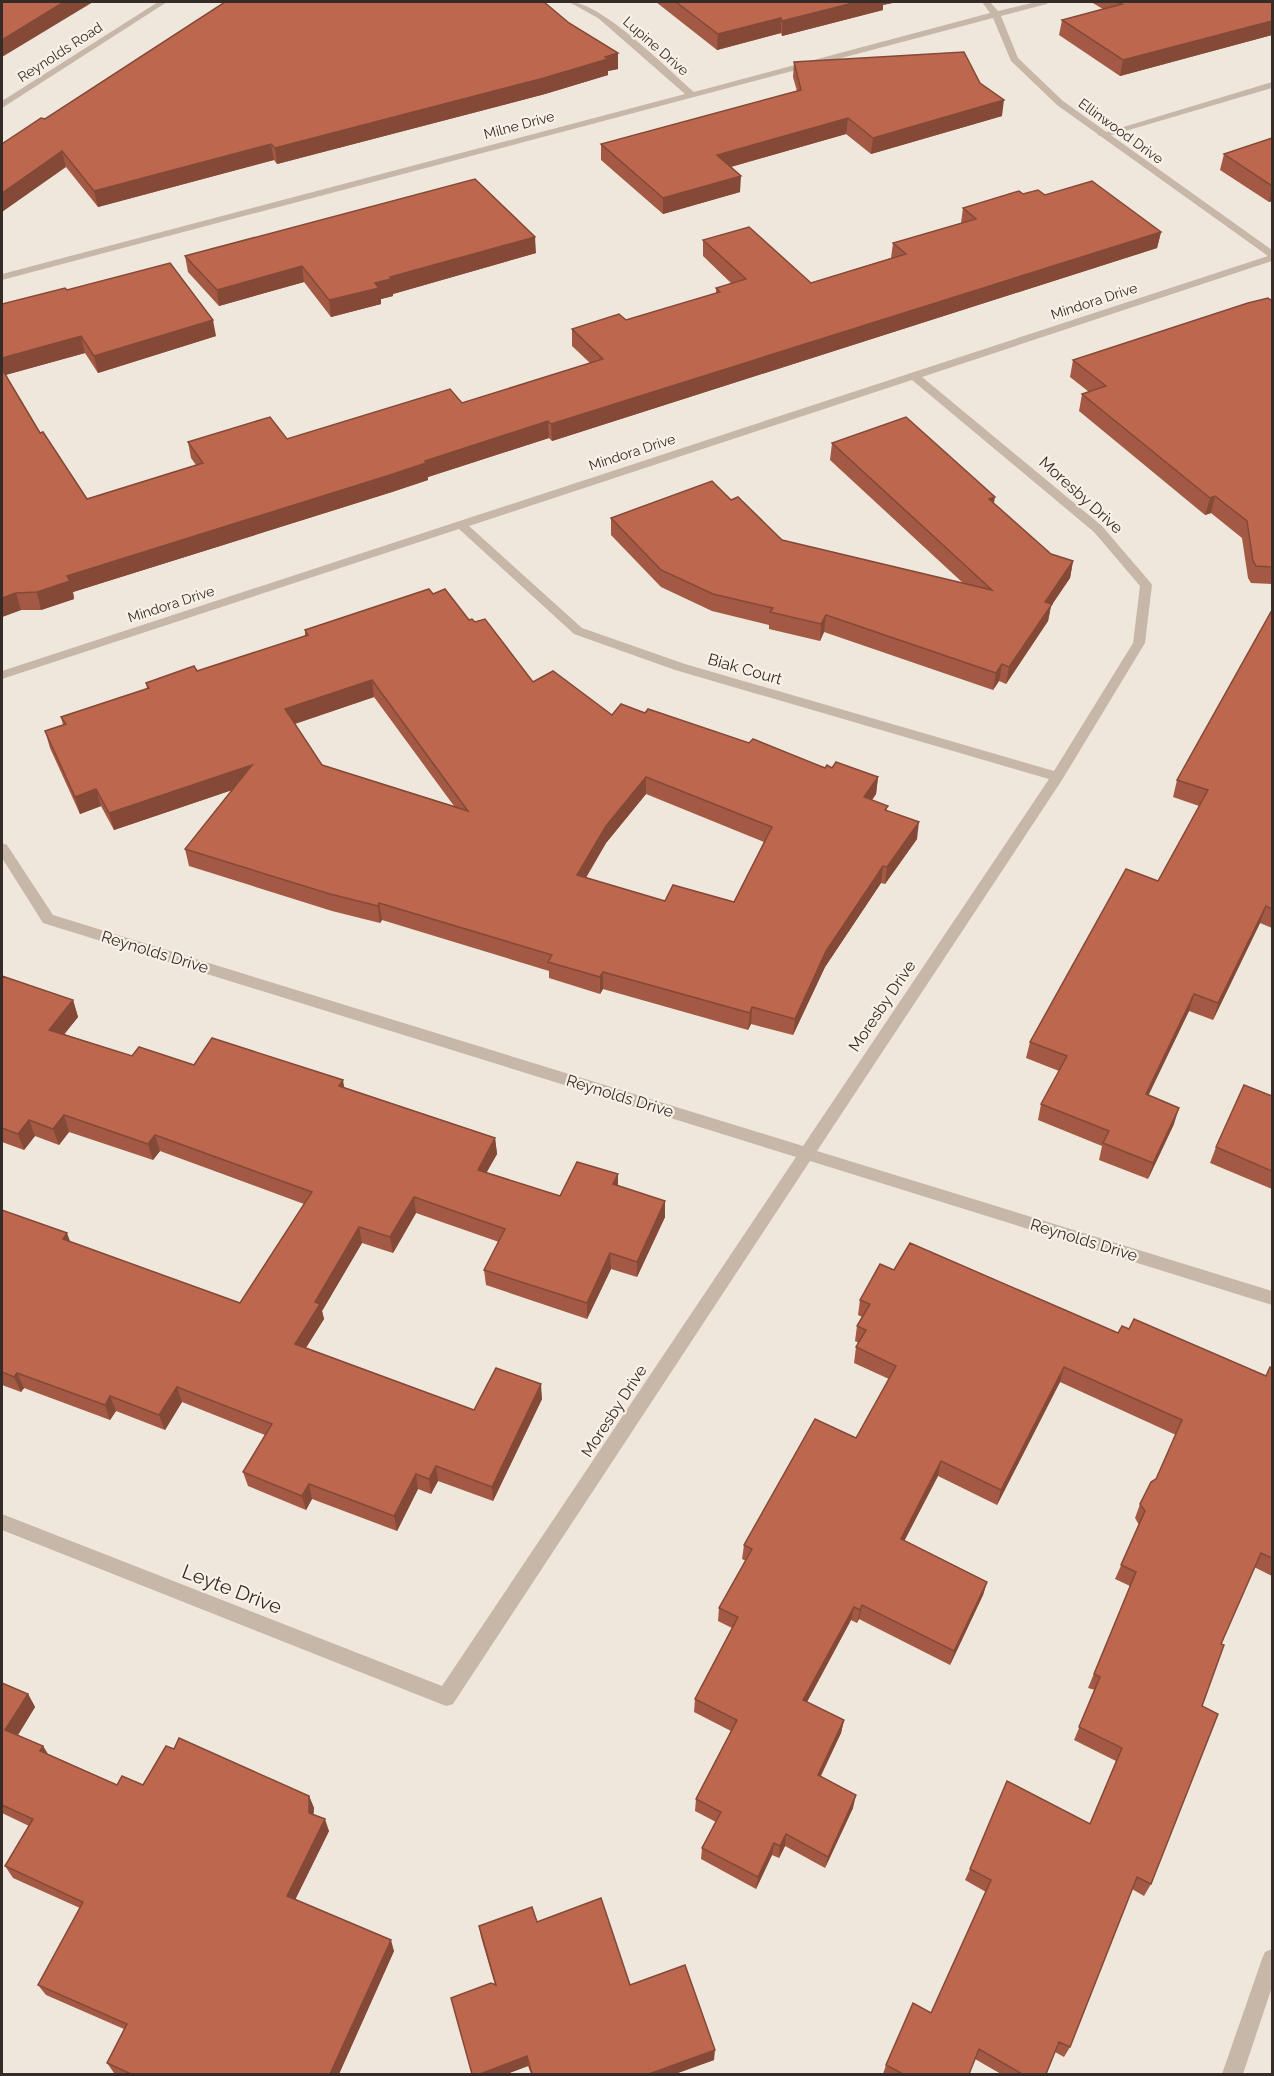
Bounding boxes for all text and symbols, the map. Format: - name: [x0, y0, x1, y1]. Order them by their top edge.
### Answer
- street label: Lupine Drive: [620, 13, 692, 79]
- street label: Reynolds Road: [15, 19, 105, 85]
- street label: Ellinwood Drive: [1076, 95, 1166, 167]
- street label: Milne Drive: [482, 108, 556, 142]
- street label: Mindora Drive: [1049, 279, 1139, 323]
- street label: Mindora Drive: [587, 430, 677, 474]
- street label: Moresby Drive: [1035, 452, 1127, 538]
- street label: Mindora Drive: [126, 582, 216, 626]
- street label: Biak Court: [706, 649, 785, 689]
- street label: Reynolds Drive: [99, 927, 211, 977]
- street label: Moresby Drive: [844, 957, 920, 1055]
- street label: Reynolds Drive: [564, 1071, 676, 1121]
- street label: Reynolds Drive: [1028, 1215, 1140, 1265]
- street label: Moresby Drive: [577, 1361, 651, 1461]
- street label: Leyte Drive: [179, 1559, 285, 1619]

